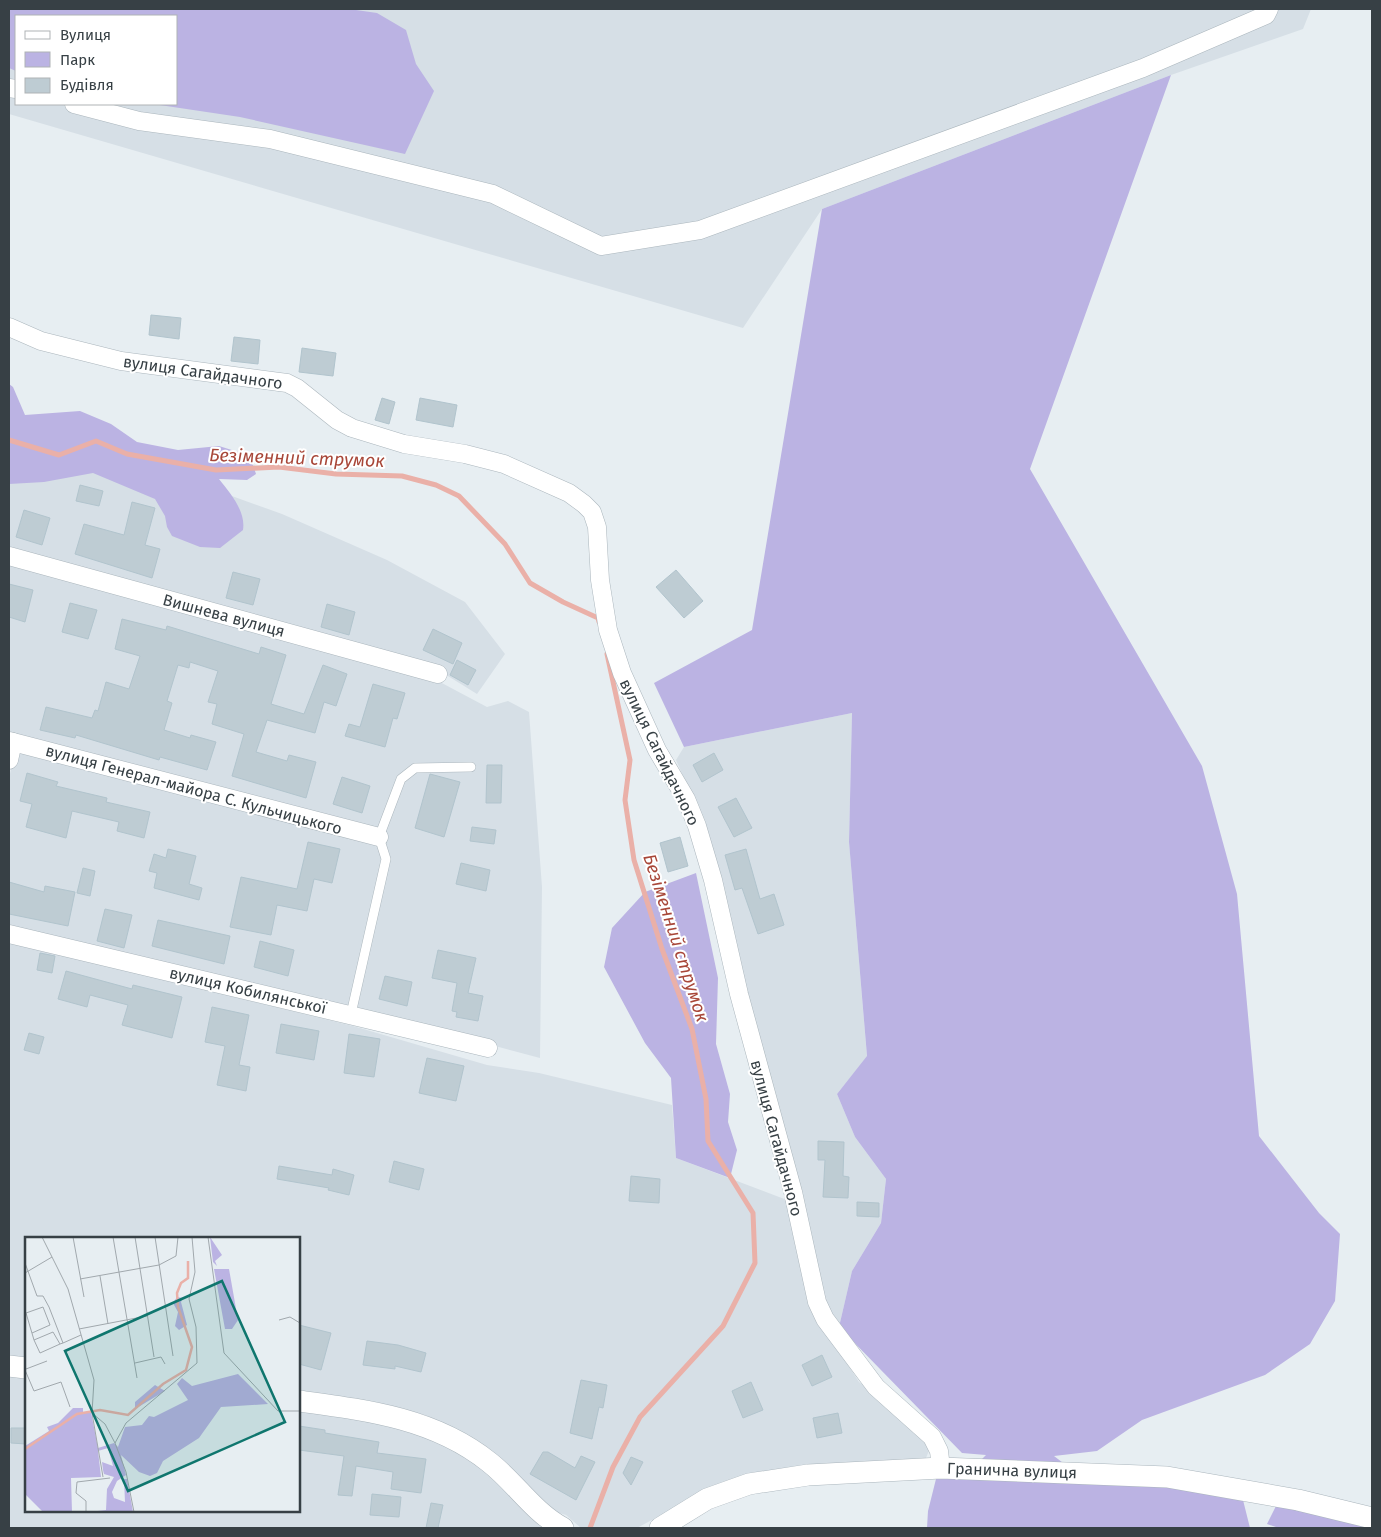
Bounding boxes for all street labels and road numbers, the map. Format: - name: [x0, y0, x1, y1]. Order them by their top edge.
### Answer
- street label: вулиця Сагайдачного: [122, 352, 284, 393]
- street label: Вишнева вулиця: [161, 590, 287, 641]
- street label: вулиця Сагайдачного: [616, 676, 703, 829]
- street label: вулиця Генерал-майора С. Кульчицького: [44, 741, 344, 838]
- street label: вулиця Кобилянської: [168, 963, 329, 1018]
- street label: вулиця Сагайдачного: [747, 1058, 807, 1218]
- street label: Гранична вулиця: [947, 1459, 1077, 1482]

